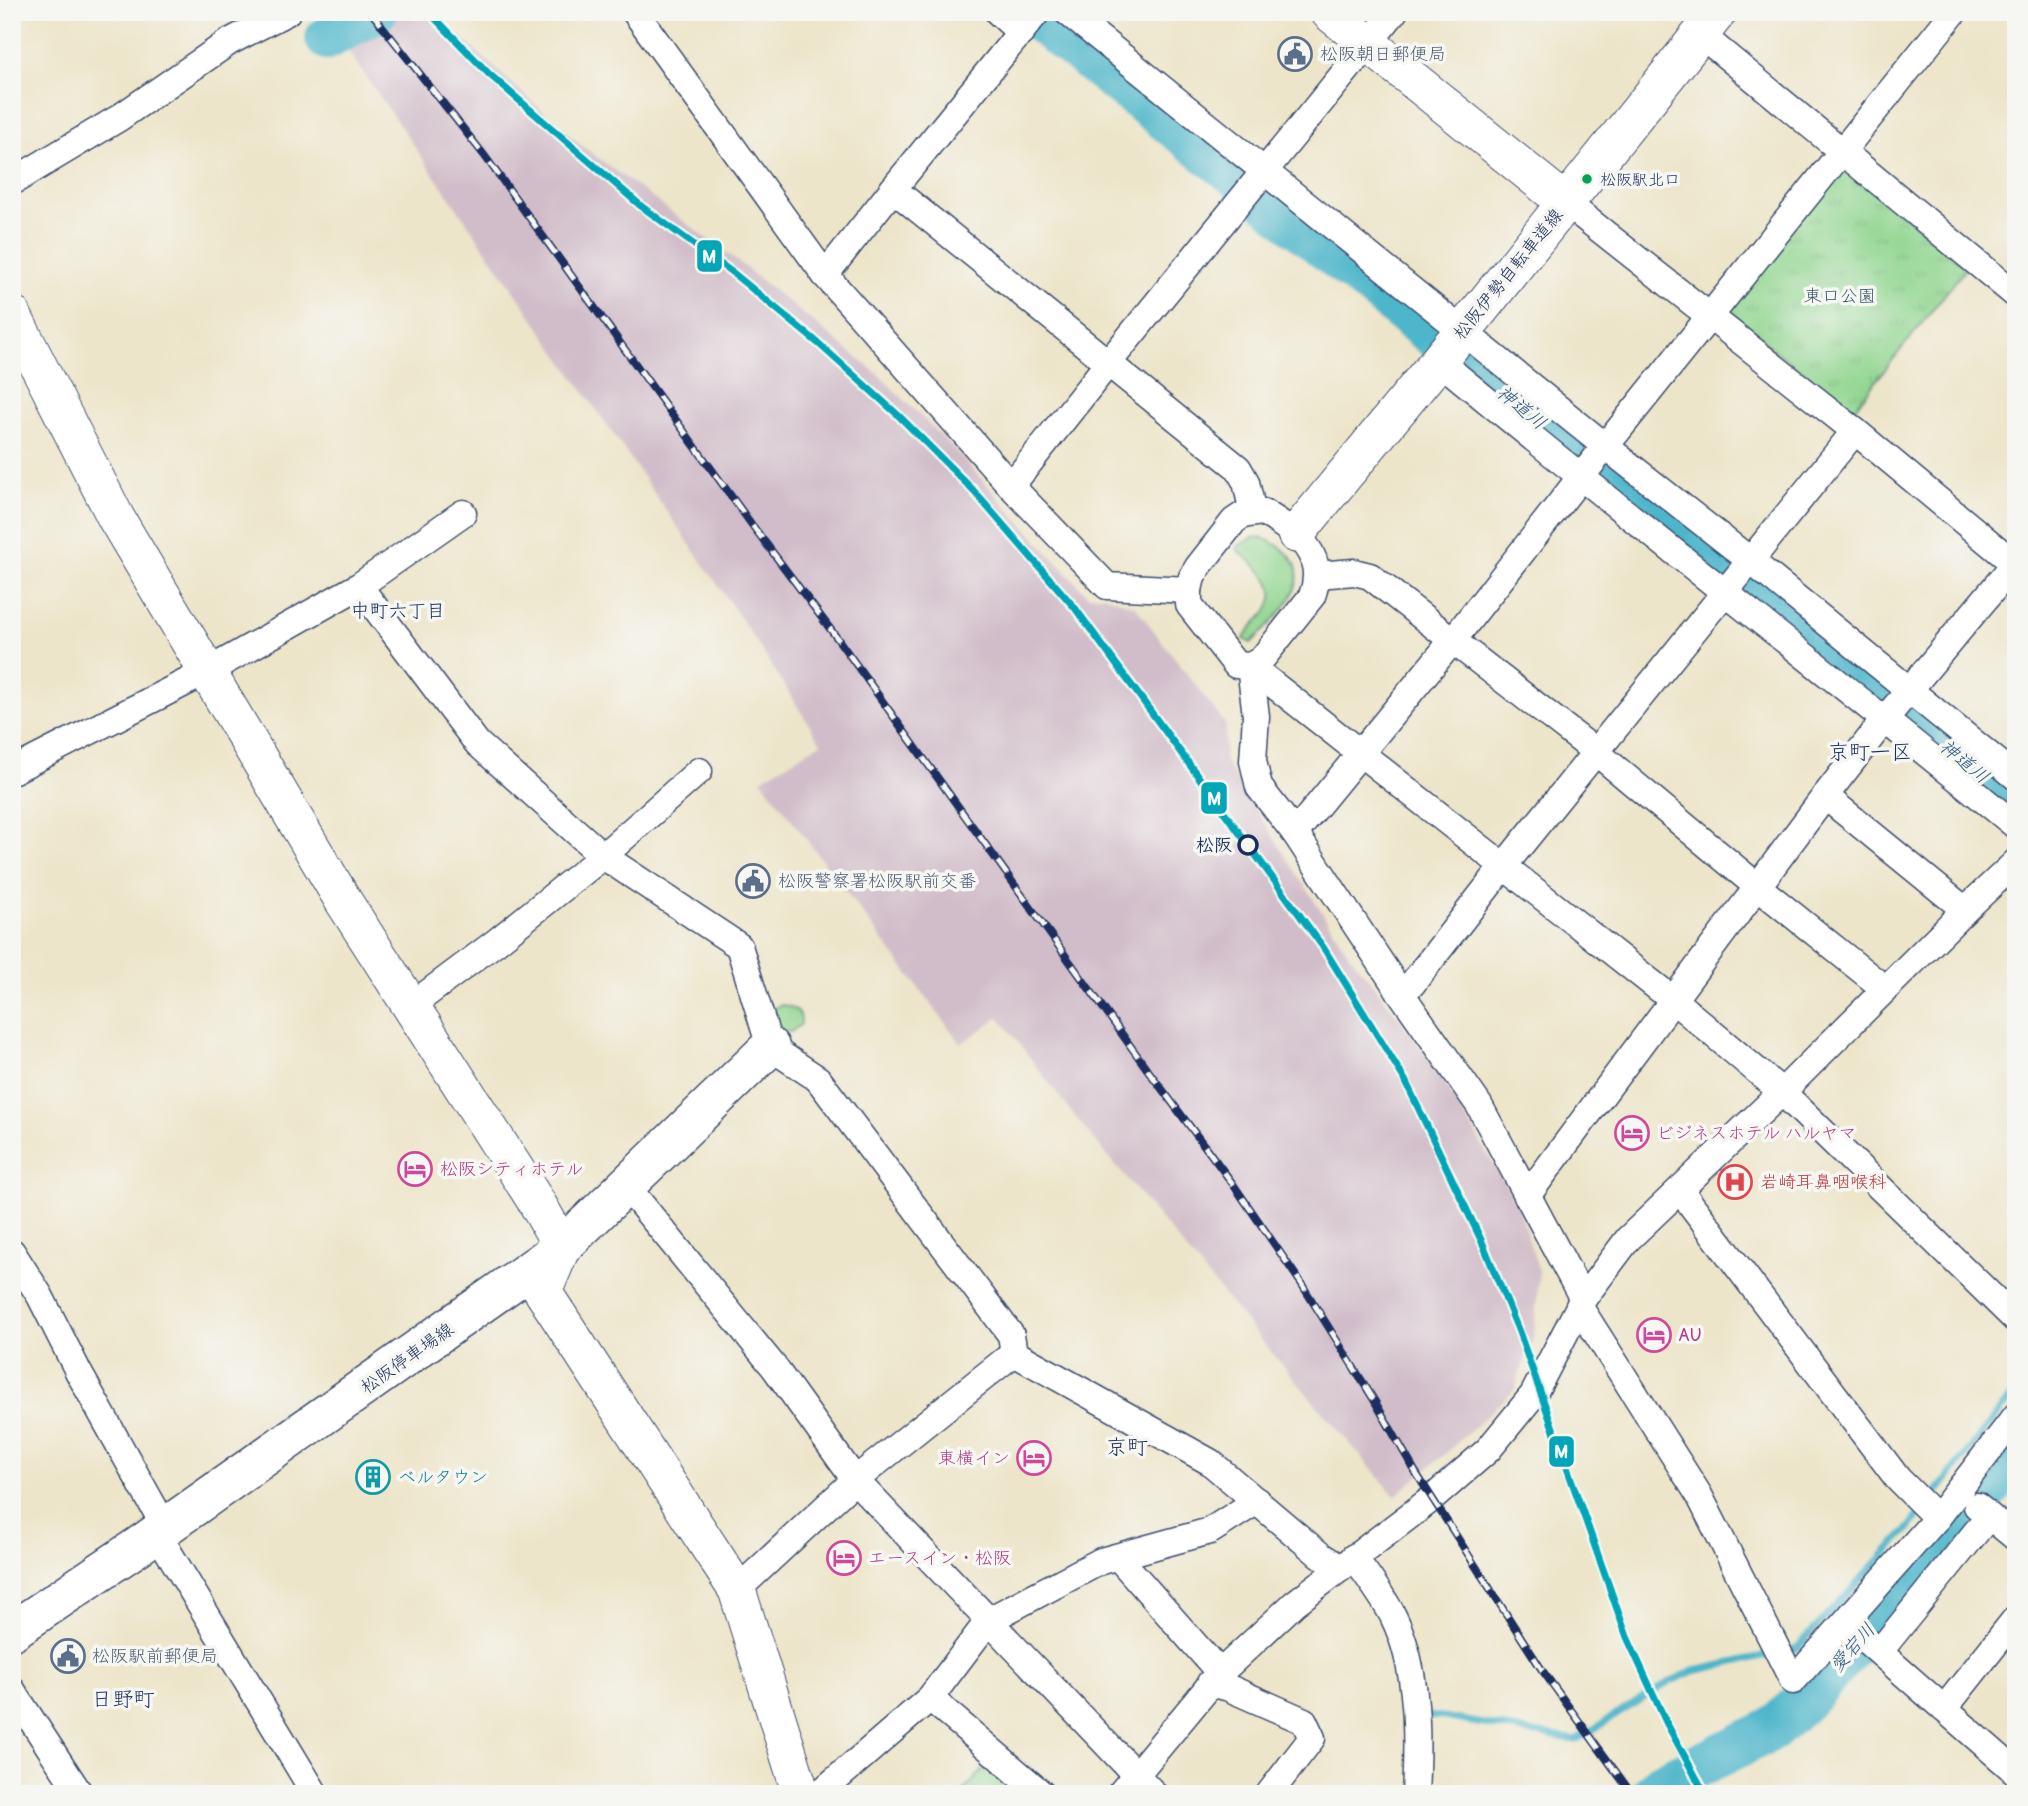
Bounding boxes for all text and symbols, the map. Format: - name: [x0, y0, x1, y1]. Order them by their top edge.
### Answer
- public building icon: 松阪朝日郵便局: [1276, 35, 1314, 73]
- place label: 松阪朝日郵便局: [1320, 43, 1446, 66]
- place label: 松阪駅北口: [1600, 170, 1680, 190]
- marker: 松阪駅北口: [1580, 172, 1594, 186]
- street label: 松阪伊勢自転車道線: [1448, 204, 1568, 345]
- line badge: M: [696, 239, 723, 273]
- text: M: [702, 245, 716, 269]
- park label: 東口公園: [1804, 285, 1876, 308]
- water label: 神道川: [1492, 381, 1551, 435]
- district label: 中町六丁目: [350, 599, 446, 623]
- water label: 神道川: [1935, 735, 1994, 789]
- district label: 京町一区: [1828, 739, 1912, 766]
- line badge: M: [1200, 781, 1228, 815]
- text: M: [1207, 787, 1221, 811]
- place label: 松阪: [1196, 834, 1232, 857]
- marker: 松阪: [1238, 835, 1258, 855]
- public building icon: 松阪警察署松阪駅前交番: [734, 862, 772, 900]
- place label: 松阪警察署松阪駅前交番: [778, 870, 976, 893]
- hotel icon: ビジネスホテル ハルヤマ: [1613, 1114, 1651, 1152]
- place label: ビジネスホテル ハルヤマ: [1656, 1122, 1856, 1145]
- hotel icon: 松阪シティホテル: [396, 1150, 434, 1188]
- place label: 松阪シティホテル: [440, 1158, 583, 1181]
- hospital icon: 岩崎耳鼻咽喉科: [1716, 1163, 1754, 1201]
- place label: 岩崎耳鼻咽喉科: [1760, 1171, 1886, 1194]
- hotel icon: AU: [1635, 1316, 1673, 1354]
- street label: 松阪停車場線: [356, 1318, 458, 1399]
- place label: AU: [1678, 1324, 1702, 1347]
- district label: 京町: [1106, 1434, 1148, 1461]
- line badge: M: [1548, 1435, 1575, 1468]
- hotel icon: 東横イン: [1015, 1439, 1053, 1477]
- text: M: [1554, 1440, 1568, 1464]
- place label: 東横イン: [938, 1447, 1010, 1470]
- building icon: ベルタウン: [354, 1458, 392, 1496]
- place label: ベルタウン: [398, 1466, 488, 1489]
- hotel icon: エースイン・松阪: [825, 1539, 863, 1577]
- place label: エースイン・松阪: [868, 1547, 1011, 1570]
- water label: 愛宕川: [1825, 1618, 1881, 1677]
- public building icon: 松阪駅前郵便局: [49, 1637, 87, 1675]
- place label: 松阪駅前郵便局: [92, 1645, 218, 1668]
- district label: 日野町: [92, 1686, 155, 1713]

